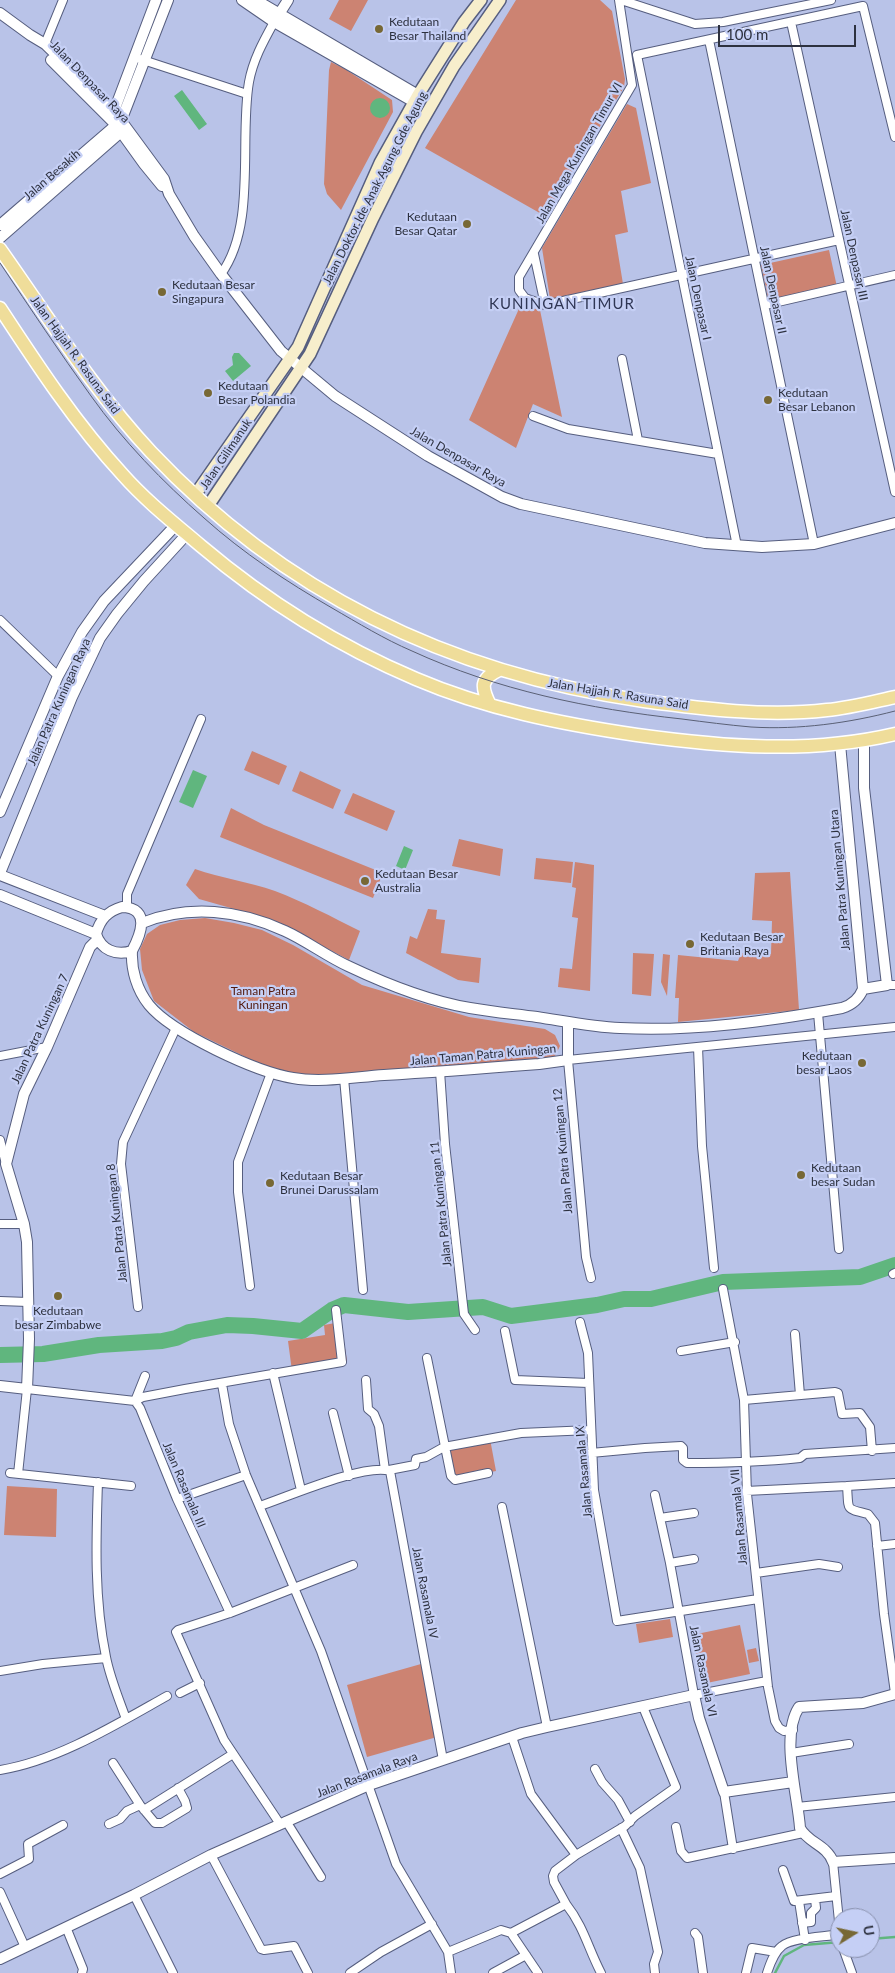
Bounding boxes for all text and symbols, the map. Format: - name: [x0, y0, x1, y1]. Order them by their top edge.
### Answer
- place label: Kedutaan Besar Thailand: [389, 15, 466, 43]
- scale bar: [720, 15, 858, 47]
- marker: Kedutaan Besar Thailand: [373, 23, 385, 35]
- text: 100 m: [726, 25, 768, 43]
- street label: Jalan Denpasar Raya: [47, 38, 133, 126]
- street label: Jalan Mega Kuningan Timur VI: [533, 80, 625, 226]
- street label: Jalan Doktor Ide Anak Agung Gde Agung: [320, 89, 430, 287]
- street label: Jalan Besakih: [21, 147, 83, 203]
- street label: Jalan Denpasar III: [837, 208, 871, 302]
- place label: Kedutaan Besar Qatar: [394, 210, 457, 238]
- marker: Kedutaan Besar Qatar: [461, 218, 473, 230]
- street label: Jalan Denpasar II: [757, 245, 789, 335]
- street label: Jalan Denpasar I: [682, 254, 714, 342]
- place label: Kedutaan Besar Singapura: [172, 278, 255, 306]
- marker: Kedutaan Besar Singapura: [156, 286, 168, 298]
- street label: Jalan Hajjah R. Rasuna Said: [27, 293, 123, 417]
- district label: KUNINGAN TIMUR: [487, 295, 637, 313]
- place label: Kedutaan Besar Polandia: [218, 379, 295, 407]
- place label: Kedutaan Besar Lebanon: [778, 386, 856, 414]
- marker: Kedutaan Besar Polandia: [202, 387, 214, 399]
- marker: Kedutaan Besar Lebanon: [762, 394, 774, 406]
- street label: Jalan Gilimanuk: [197, 416, 255, 492]
- street label: Jalan Denpasar Raya: [408, 424, 508, 490]
- street label: Jalan Patra Kuningan Raya: [24, 636, 94, 768]
- street label: Jalan Hajjah R. Rasuna Said: [547, 676, 689, 712]
- street label: Jalan Patra Kuningan Utara: [827, 809, 853, 951]
- place label: Kedutaan Besar Australia: [375, 867, 458, 895]
- marker: Kedutaan Besar Australia: [359, 875, 371, 887]
- place label: Kedutaan Besar Britania Raya: [700, 930, 783, 958]
- marker: Kedutaan Besar Britania Raya: [684, 938, 696, 950]
- street label: Jalan Patra Kuningan 7: [8, 972, 72, 1086]
- park label: Taman Patra Kuningan: [231, 984, 295, 1012]
- street label: Jalan Taman Patra Kuningan: [409, 1041, 557, 1069]
- place label: Kedutaan besar Laos: [796, 1049, 852, 1077]
- marker: Kedutaan besar Laos: [856, 1057, 868, 1069]
- street label: Jalan Patra Kuningan 12: [550, 1087, 576, 1215]
- street label: Jalan Patra Kuningan 11: [427, 1140, 455, 1268]
- place label: Kedutaan besar Sudan: [811, 1161, 875, 1189]
- street label: Jalan Patra Kuningan 8: [104, 1163, 130, 1283]
- place label: Kedutaan Besar Brunei Darussalam: [280, 1169, 379, 1197]
- marker: Kedutaan besar Sudan: [795, 1169, 807, 1181]
- marker: Kedutaan Besar Brunei Darussalam: [264, 1177, 276, 1189]
- marker: Kedutaan besar Zimbabwe: [52, 1290, 64, 1302]
- place label: Kedutaan besar Zimbabwe: [15, 1304, 101, 1332]
- street label: Jalan Rasamala IX: [573, 1425, 595, 1519]
- street label: Jalan Rasamala III: [159, 1440, 209, 1530]
- street label: Jalan Rasamala VII: [728, 1468, 750, 1566]
- street label: Jalan Rasamala IV: [409, 1546, 441, 1640]
- street label: Jalan Rasamala VI: [686, 1624, 720, 1718]
- street label: Jalan Rasamala Raya: [315, 1749, 419, 1801]
- north arrow: [830, 1908, 880, 1958]
- text: U: [860, 1924, 879, 1937]

